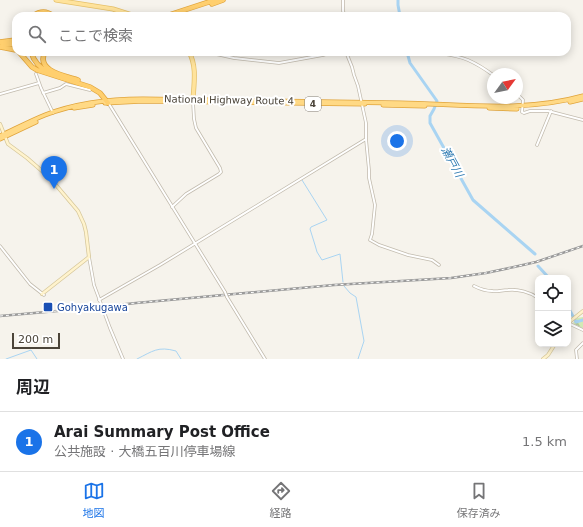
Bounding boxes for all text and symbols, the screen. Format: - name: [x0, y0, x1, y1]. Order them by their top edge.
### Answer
- search box: [12, 12, 571, 56]
- icon: search: [26, 23, 48, 45]
- text: ここで検索: [58, 27, 133, 45]
- north arrow: [487, 68, 523, 104]
- street label: National Highway Route 4: [164, 93, 294, 107]
- road number: 4: [305, 97, 321, 111]
- your location: [387, 131, 407, 151]
- water label: 瀬戸川: [438, 144, 466, 180]
- pin: 1: [41, 156, 67, 189]
- map controls: [535, 275, 571, 347]
- button: locate: [535, 275, 571, 311]
- marker: Gohyakugawa: [42, 301, 54, 313]
- place label: Gohyakugawa: [57, 302, 128, 313]
- button: layers: [535, 311, 571, 347]
- scale bar: [12, 331, 60, 350]
- text: 200 m: [18, 333, 53, 346]
- text: 周辺: [16, 377, 50, 397]
- text: Arai Summary Post Office: [54, 423, 270, 441]
- text: 1: [24, 434, 34, 449]
- text: 1.5 km: [522, 434, 567, 449]
- text: 公共施設 · 大橋五百川停車場線: [54, 444, 235, 459]
- tab: 地図: [83, 480, 105, 520]
- tab: 経路: [270, 480, 292, 520]
- tab: 保存済み: [457, 480, 501, 520]

